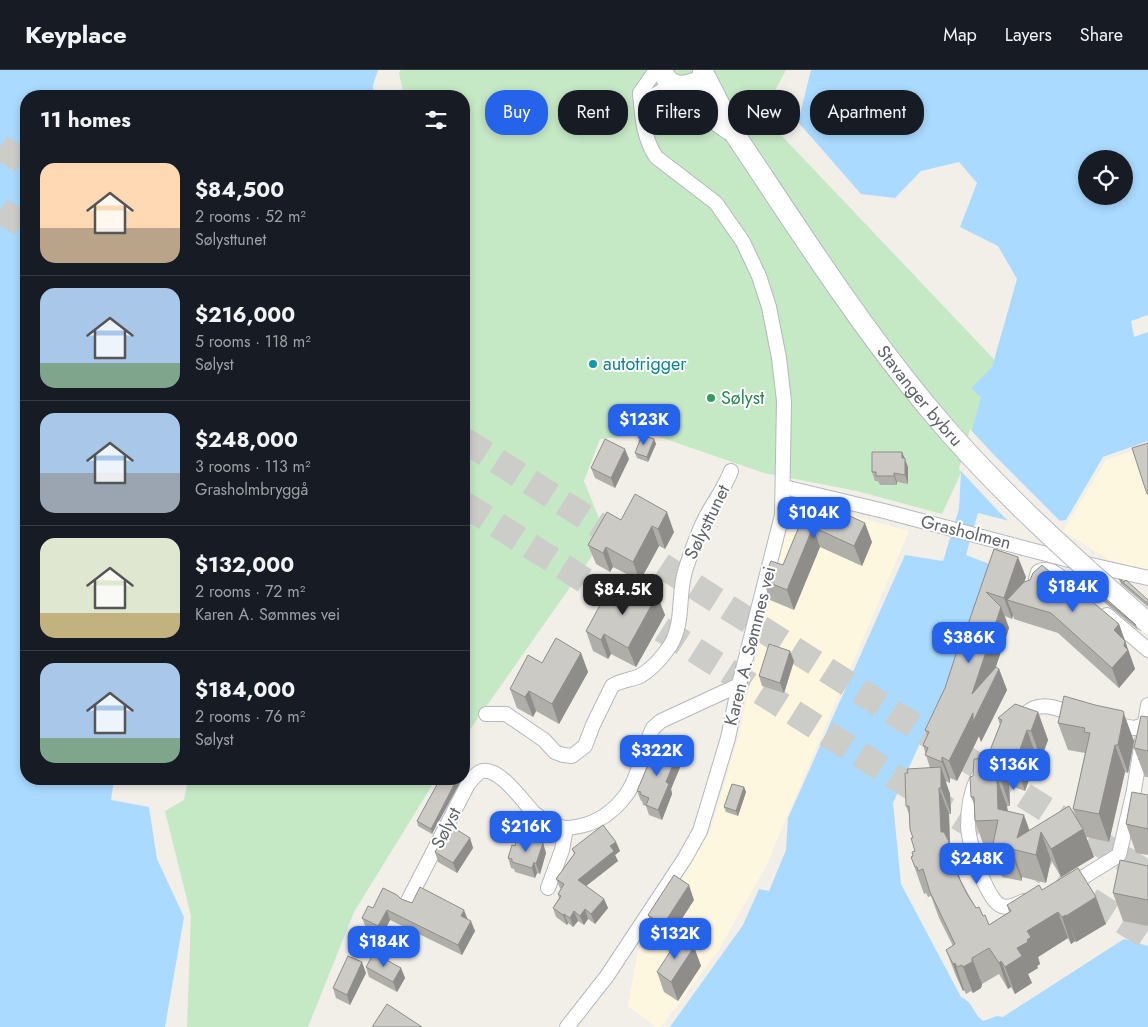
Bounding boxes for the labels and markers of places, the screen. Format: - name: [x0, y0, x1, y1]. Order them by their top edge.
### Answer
- place label: autotrigger: [603, 351, 687, 377]
- marker: autotrigger: [587, 358, 599, 370]
- place label: Sølyst: [721, 385, 765, 411]
- marker: Sølyst: [705, 392, 717, 404]
- pin: $123K: [609, 404, 679, 446]
- pin: $104K: [779, 496, 849, 539]
- pin: $184K: [1038, 570, 1108, 613]
- pin: $84.5K: [582, 574, 664, 616]
- pin: $386K: [934, 622, 1004, 664]
- pin: $322K: [622, 734, 692, 777]
- pin: $136K: [979, 748, 1049, 791]
- pin: $216K: [491, 810, 561, 853]
- pin: $248K: [942, 842, 1012, 885]
- pin: $132K: [640, 918, 710, 960]
- pin: $184K: [349, 926, 419, 968]

